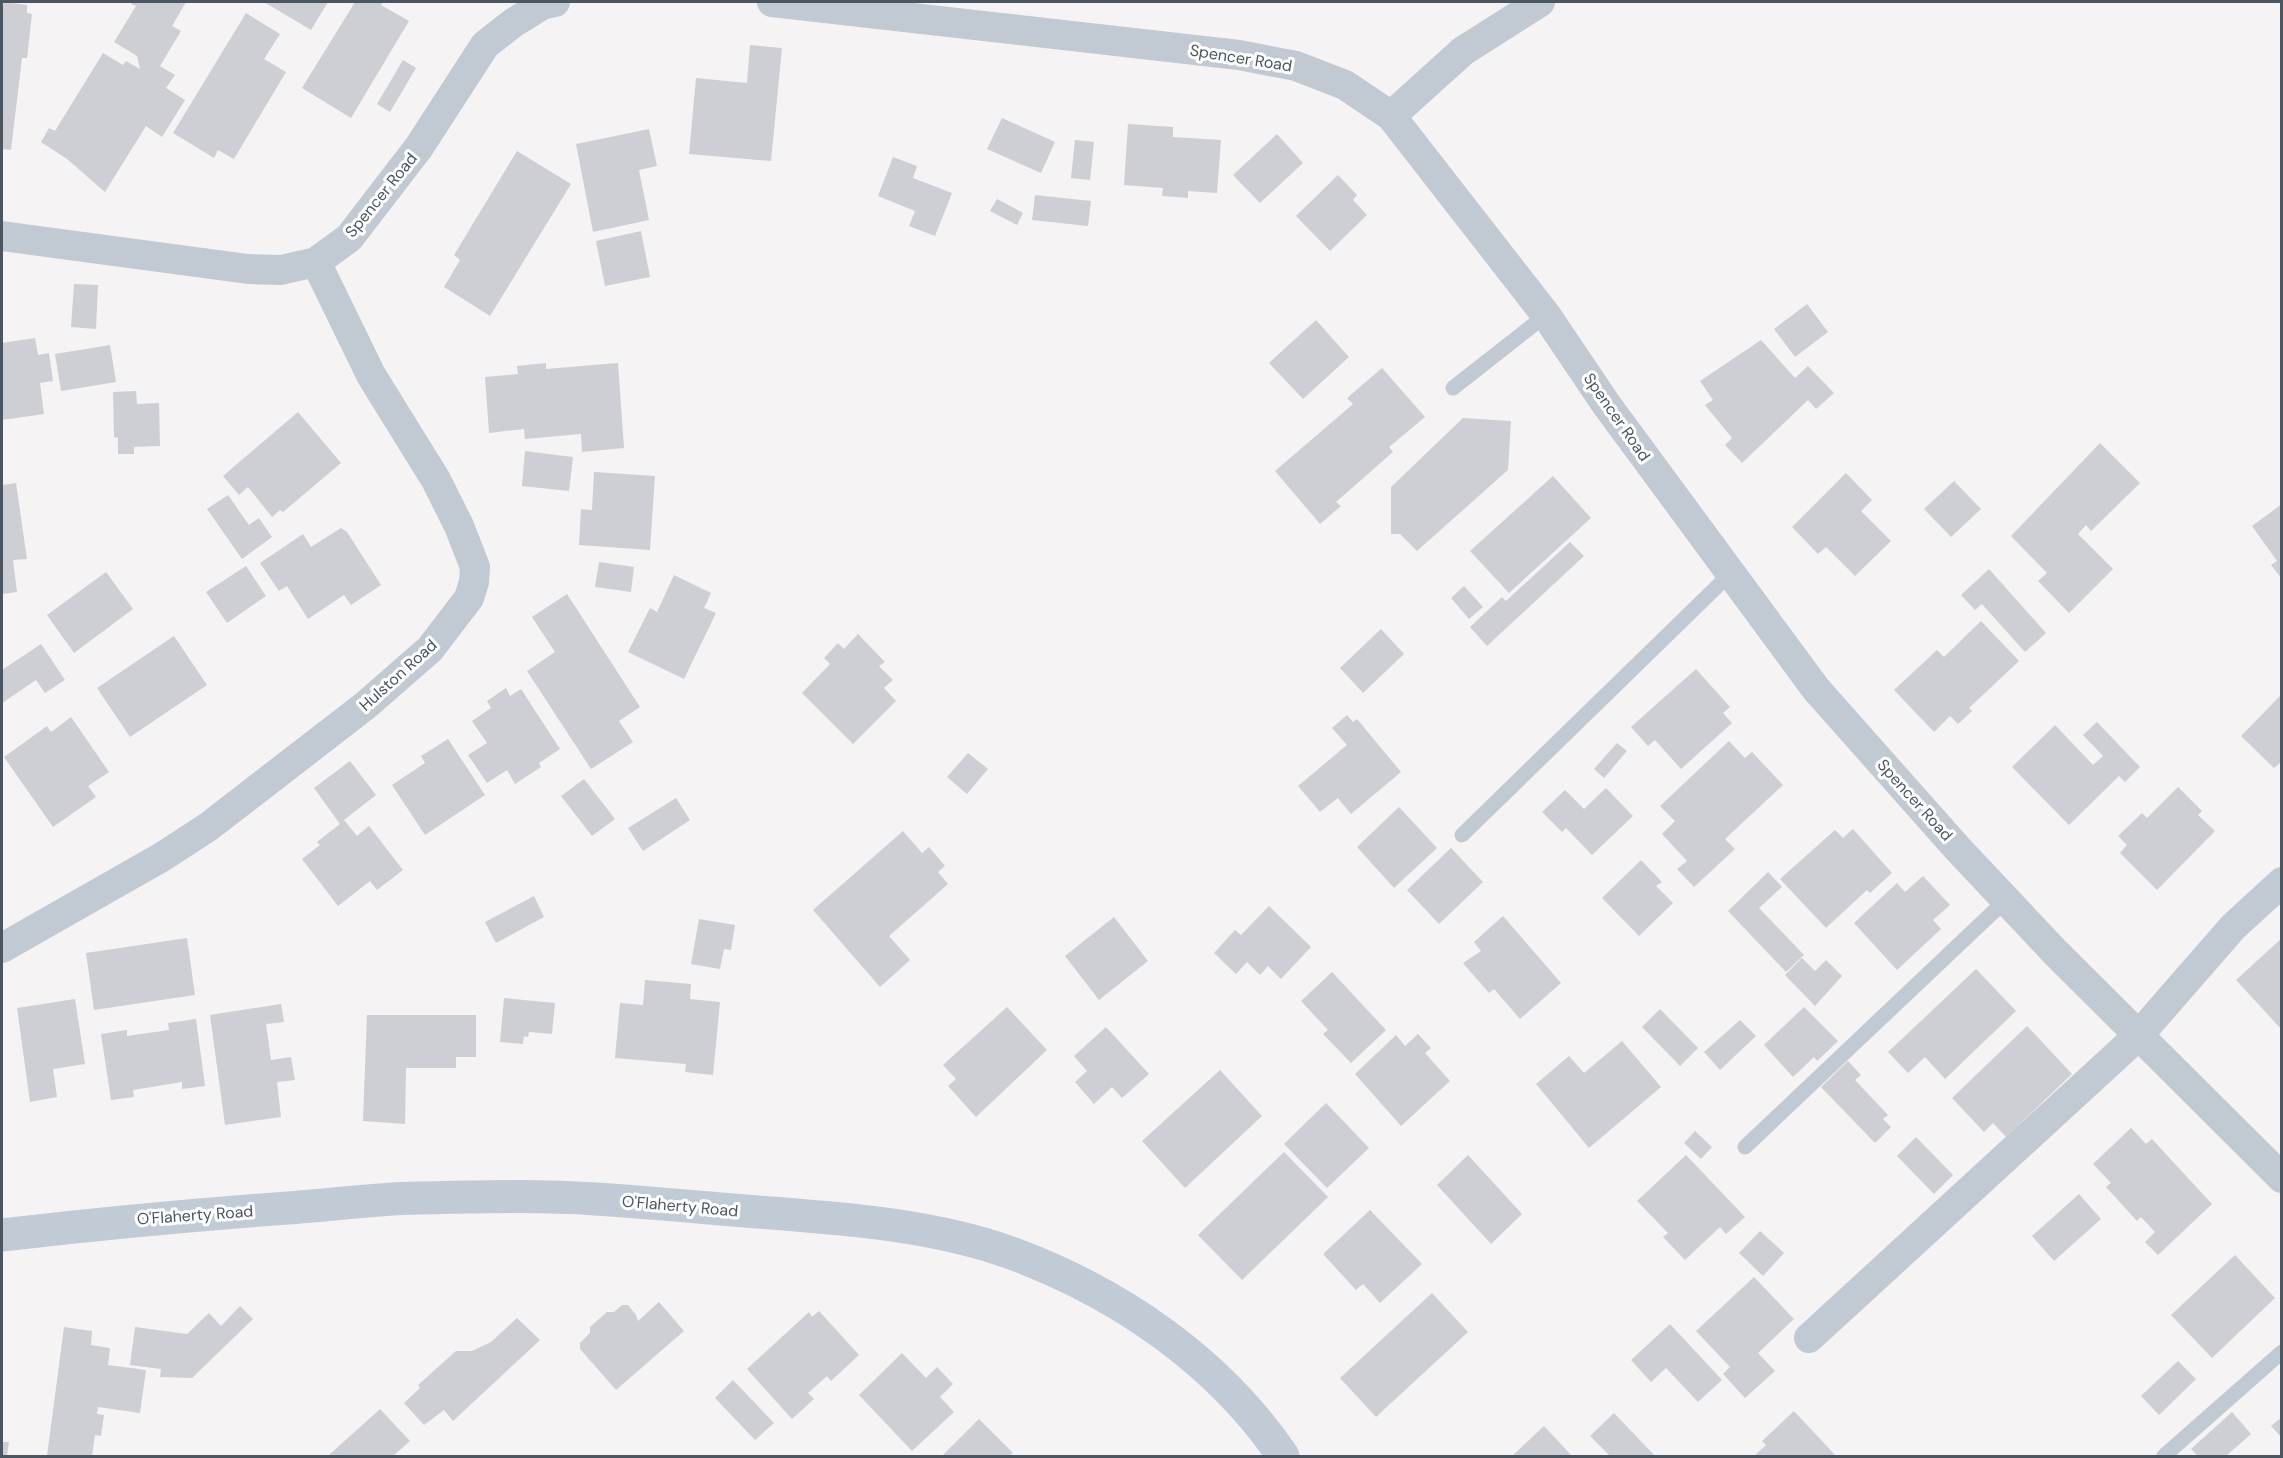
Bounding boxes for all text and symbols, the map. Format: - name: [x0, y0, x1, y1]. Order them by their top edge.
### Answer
- street label: Spencer Road: [1188, 40, 1294, 76]
- street label: Spencer Road: [340, 148, 422, 242]
- street label: Spencer Road: [1579, 369, 1655, 465]
- street label: Hulston Road: [355, 635, 441, 715]
- street label: Spencer Road: [1873, 755, 1957, 845]
- street label: O'Flaherty Road: [621, 1190, 739, 1222]
- street label: O'Flaherty Road: [136, 1200, 254, 1230]

